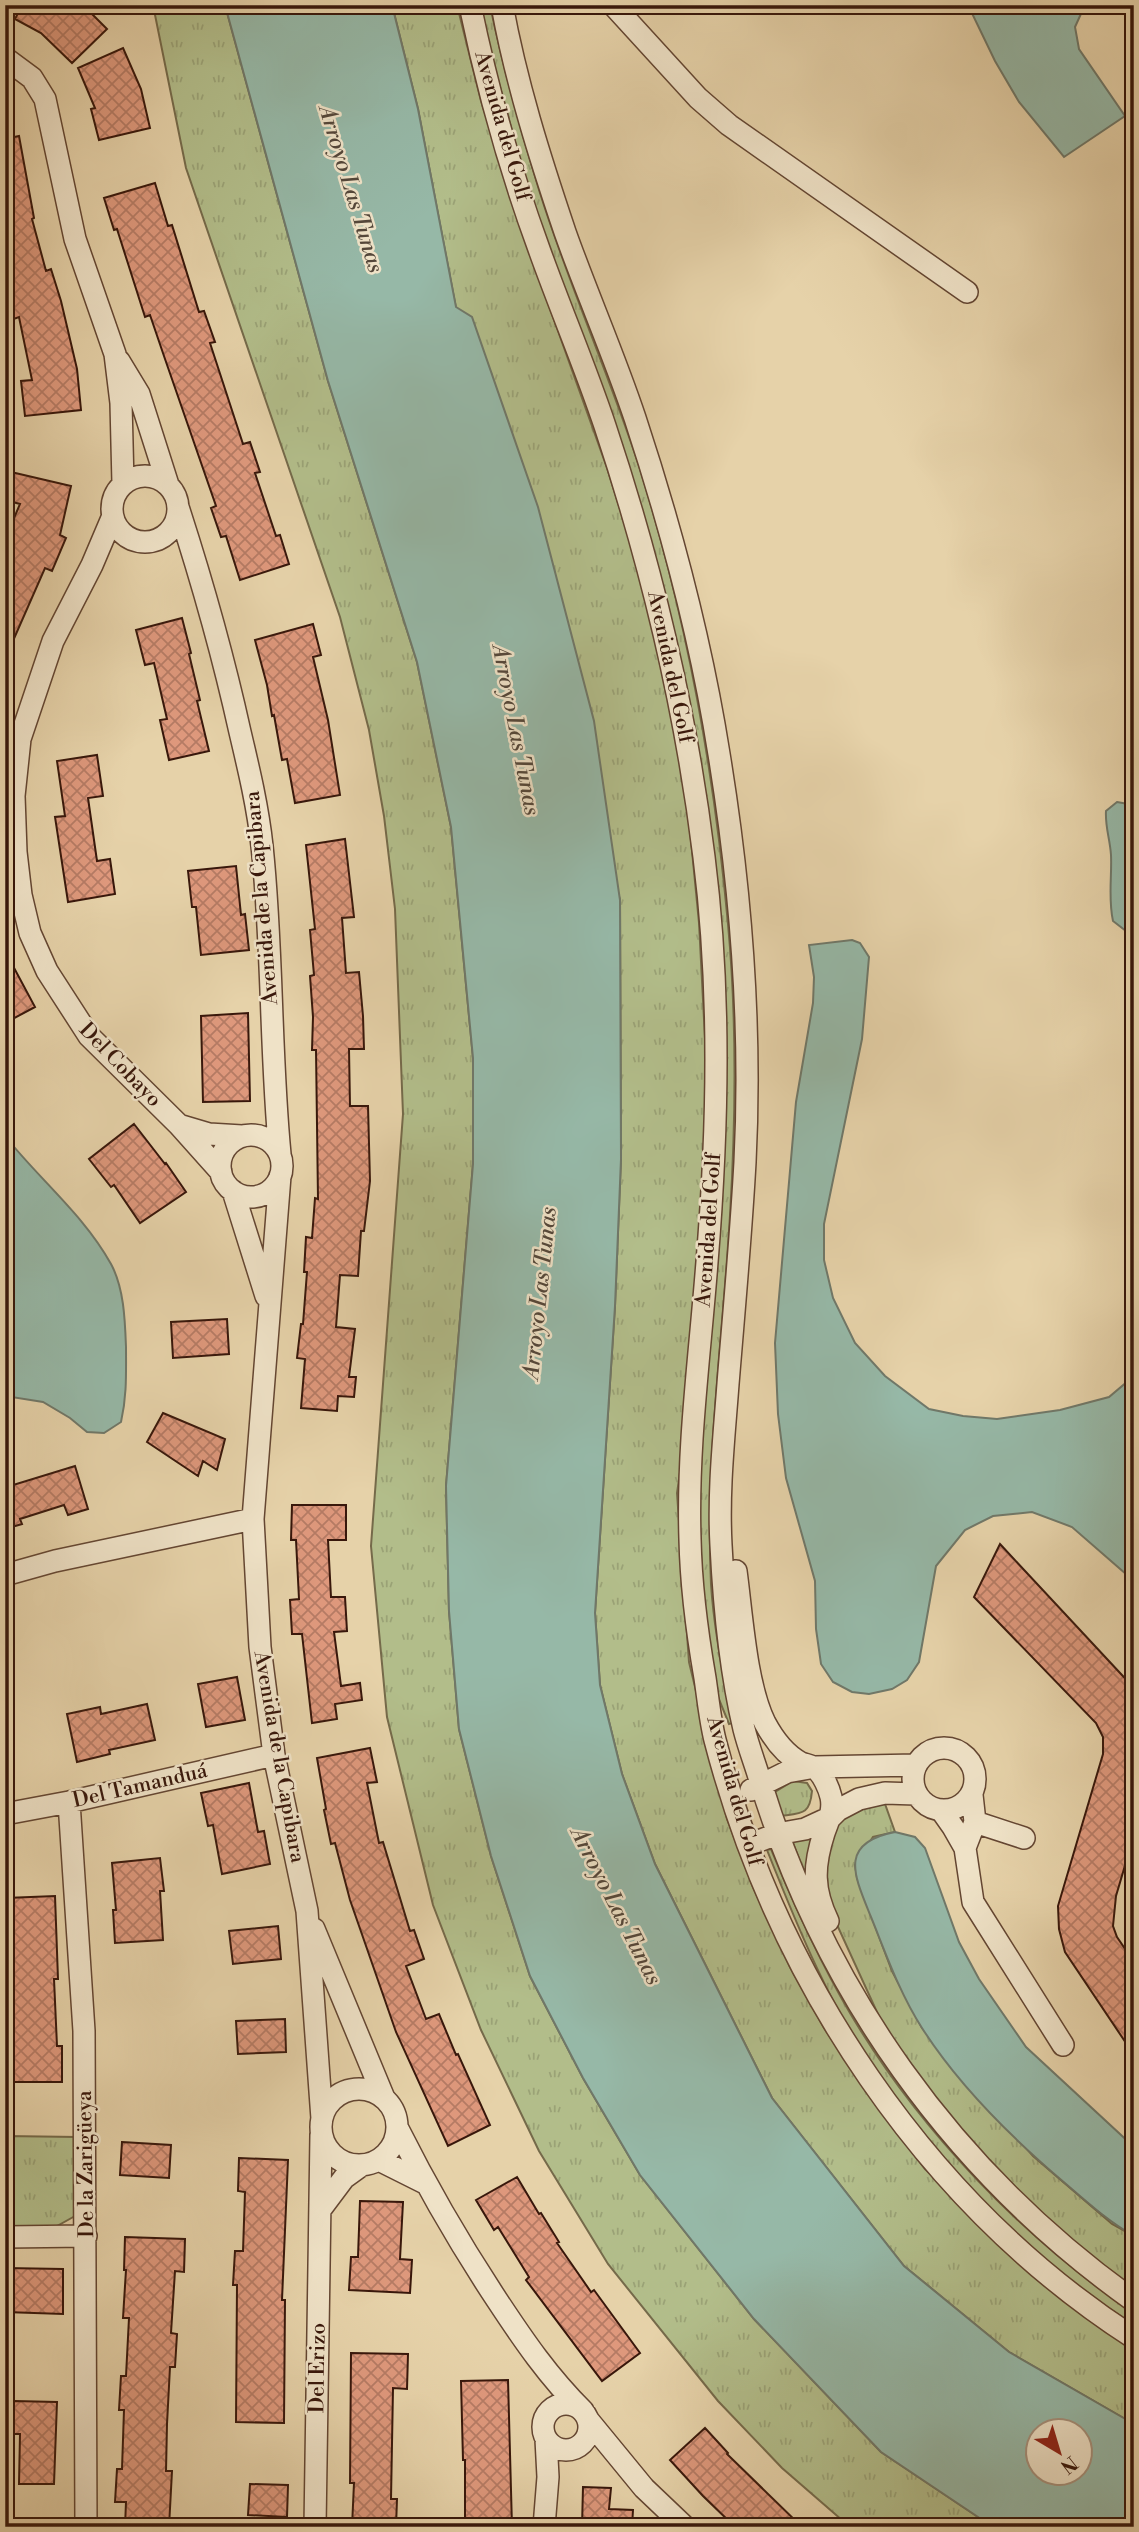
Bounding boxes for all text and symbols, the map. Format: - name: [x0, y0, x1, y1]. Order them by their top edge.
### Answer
- street label: Avenida del Golf: [468, 47, 536, 205]
- water label: Arroyo Las Tunas: [311, 99, 390, 276]
- street label: Avenida del Golf: [641, 588, 699, 747]
- water label: Arroyo Las Tunas: [485, 639, 546, 818]
- street label: Avenida de la Capibara: [240, 790, 284, 1007]
- street label: Del Cobayo: [73, 1017, 167, 1113]
- street label: Avenida del Golf: [691, 1151, 727, 1309]
- water label: Arroyo Las Tunas: [517, 1205, 563, 1384]
- street label: Avenida de la Capibara: [247, 1648, 311, 1865]
- street label: Avenida del Golf: [700, 1712, 768, 1870]
- street label: Del Tamanduá: [70, 1758, 210, 1814]
- water label: Arroyo Las Tunas: [563, 1820, 668, 1990]
- street label: De la Zarigüeya: [72, 2090, 100, 2238]
- street label: Del Erizo: [304, 2323, 332, 2413]
- north arrow: [1024, 2416, 1094, 2486]
- text: N: [1056, 2451, 1082, 2479]

